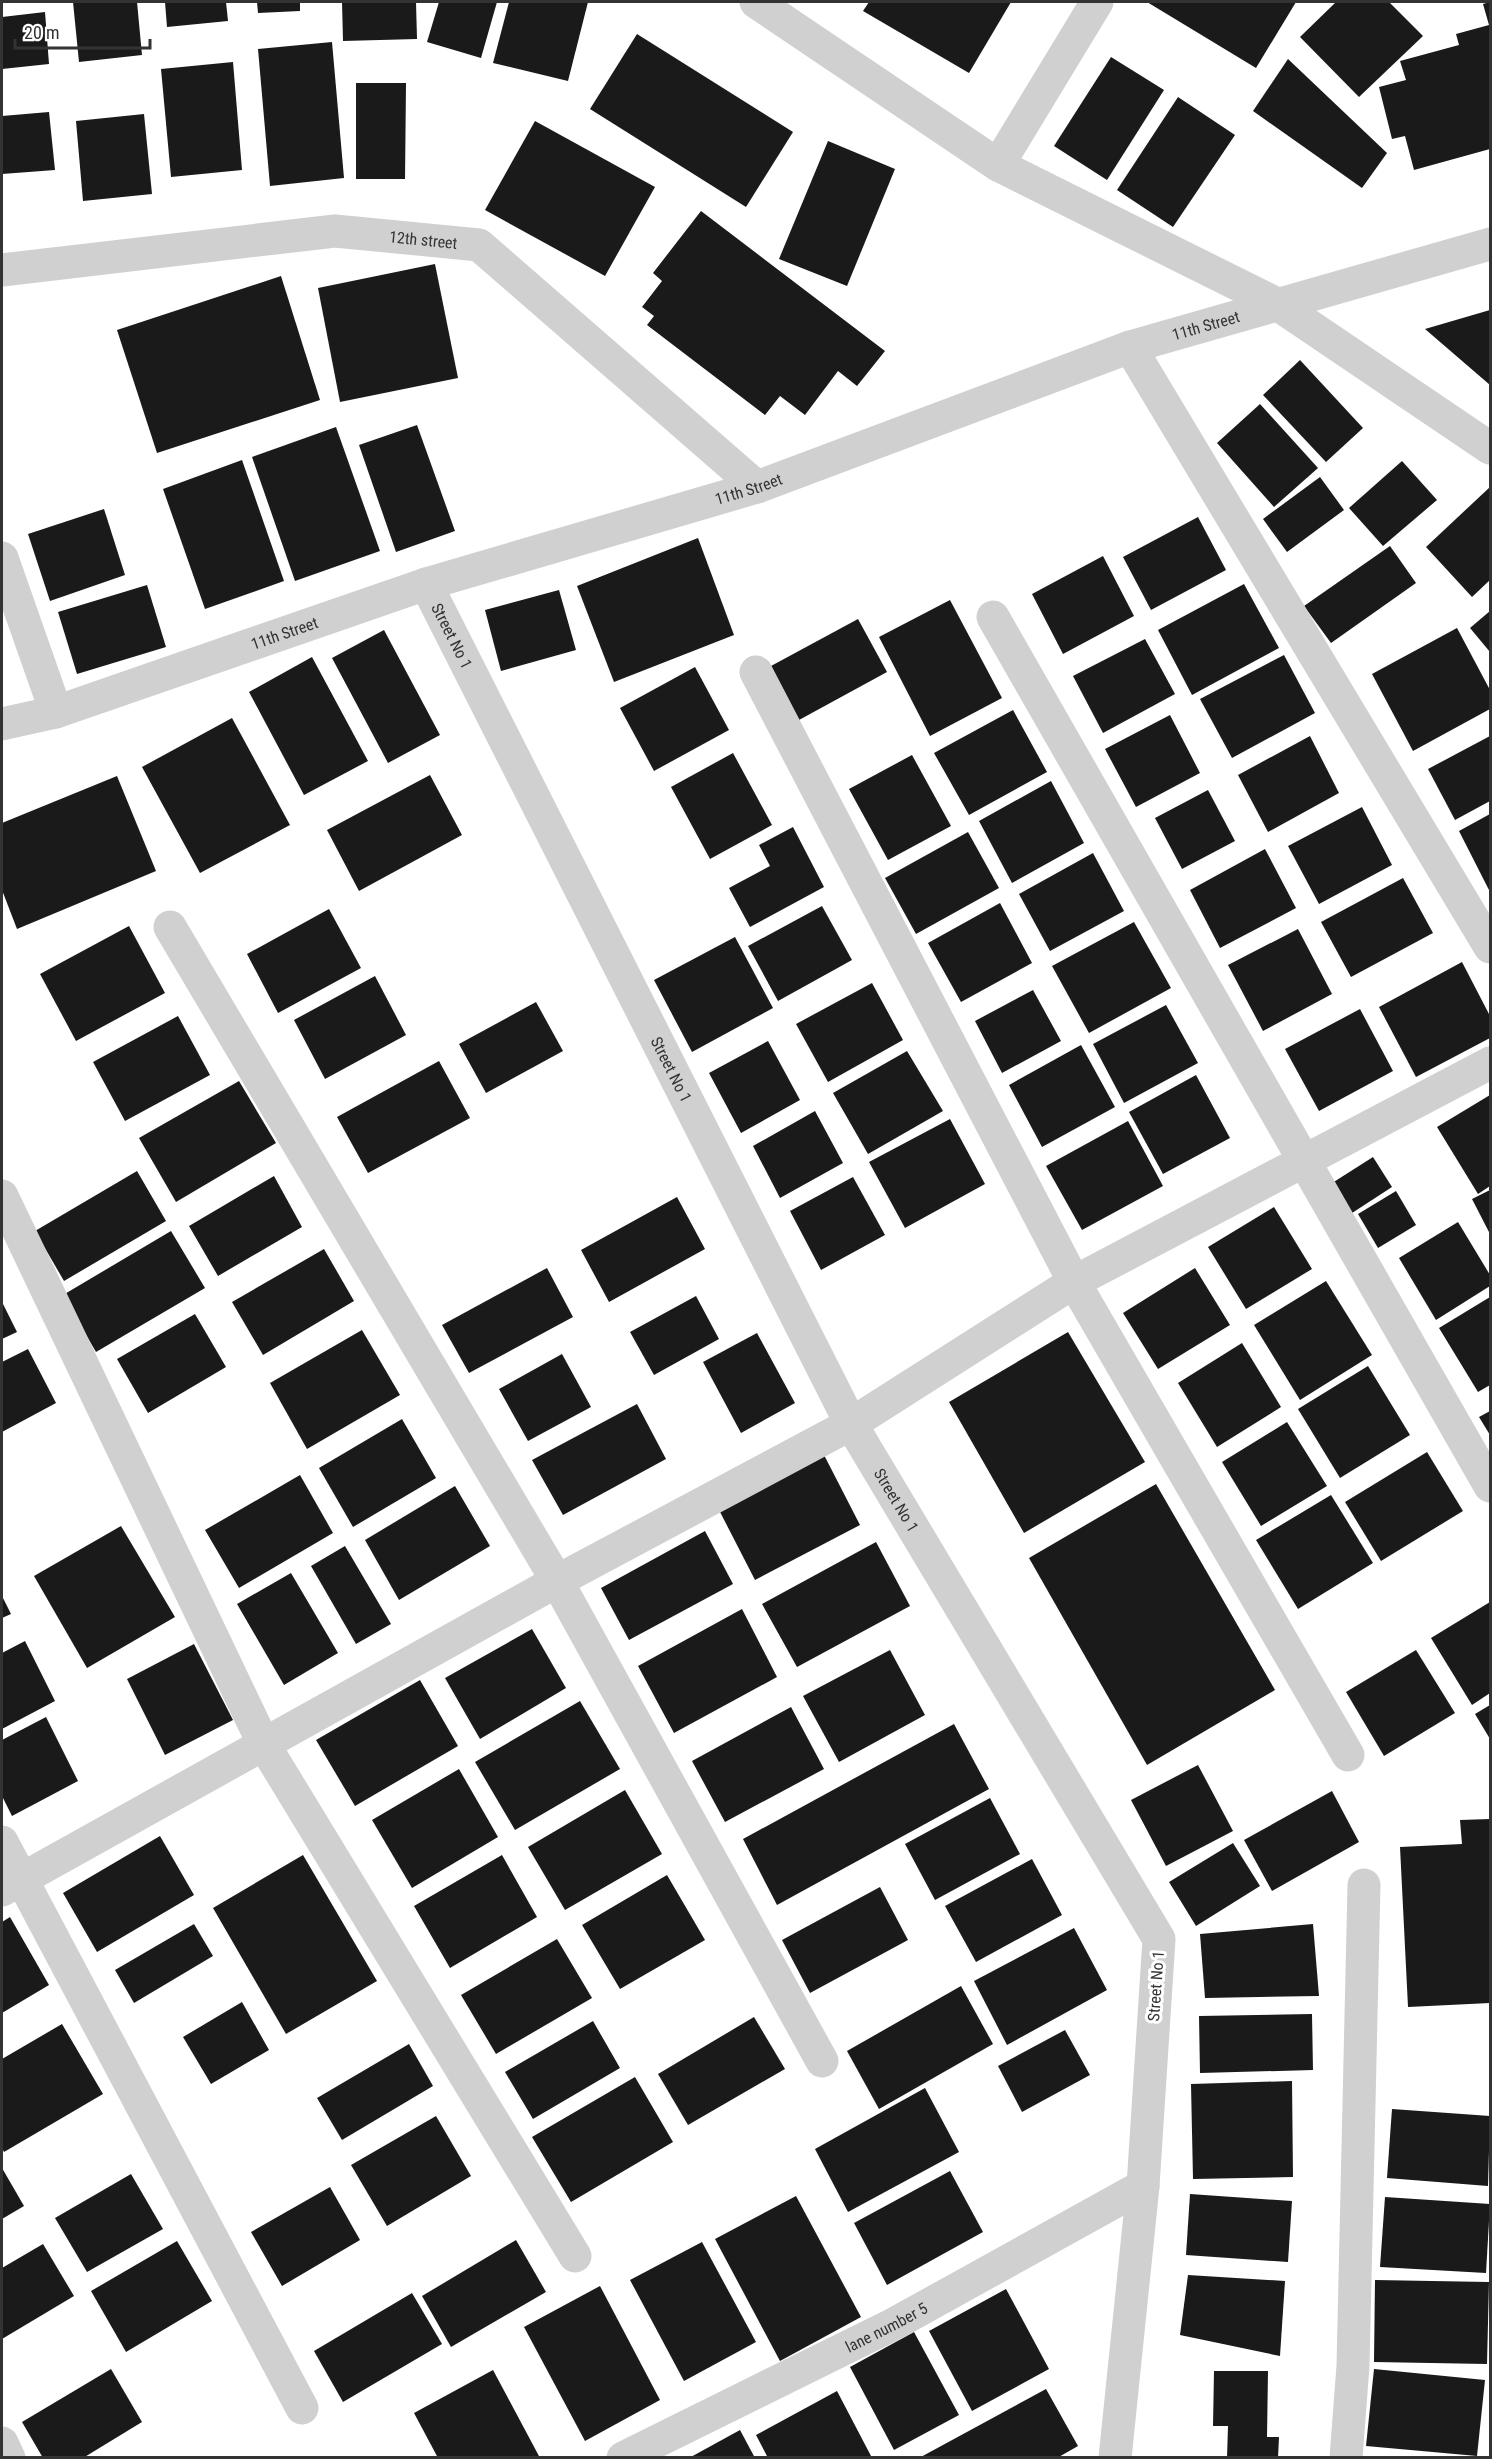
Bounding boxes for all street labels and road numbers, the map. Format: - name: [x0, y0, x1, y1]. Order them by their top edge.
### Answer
- street label: 12th street: [388, 227, 459, 252]
- street label: 11th Street: [1170, 307, 1242, 344]
- street label: 11th Street: [713, 469, 785, 508]
- street label: Street No 1: [428, 600, 477, 672]
- street label: 11th Street: [248, 613, 321, 653]
- street label: Street No 1: [647, 1034, 696, 1105]
- street label: Street No 1: [870, 1465, 923, 1535]
- street label: Street No 1: [1144, 1950, 1168, 2022]
- street label: lane number 5: [842, 2298, 931, 2356]

